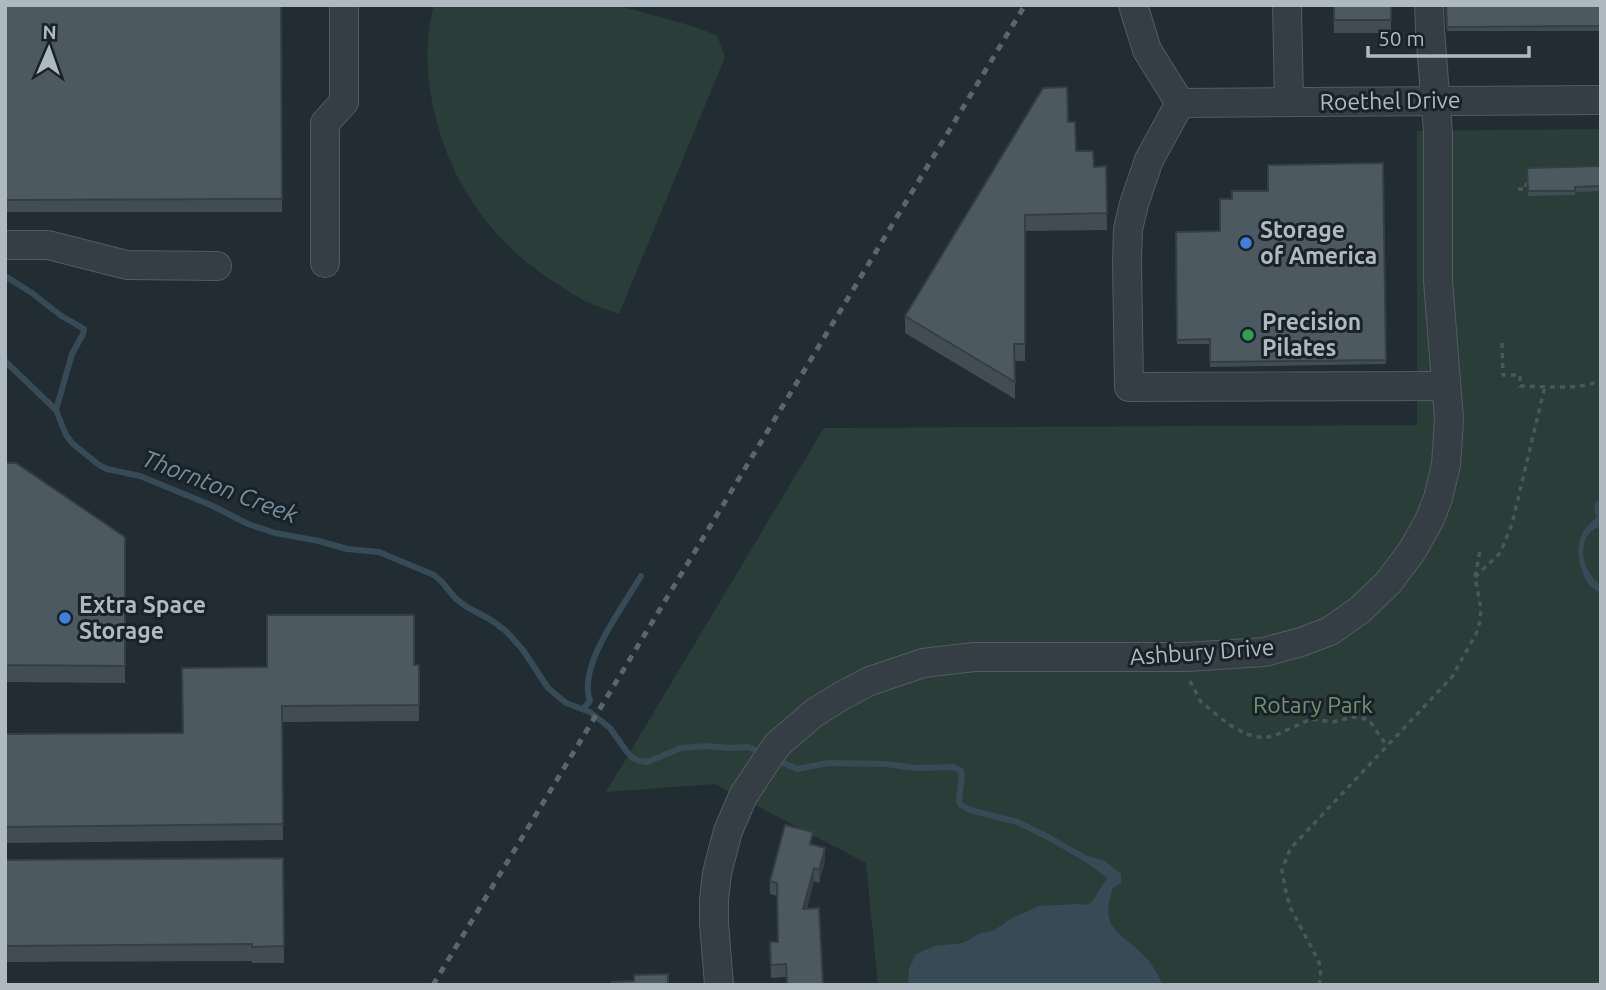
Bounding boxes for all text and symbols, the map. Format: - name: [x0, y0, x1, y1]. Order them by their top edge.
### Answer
- north arrow: [14, 14, 84, 84]
- scale bar: [1368, 14, 1529, 58]
- text: N: [42, 21, 57, 43]
- text: 50 m: [1378, 26, 1425, 50]
- street label: Roethel Drive: [1319, 87, 1461, 114]
- place label: Storage of America: [1260, 217, 1377, 268]
- marker: Storage of America: [1238, 235, 1254, 251]
- place label: Precision Pilates: [1262, 309, 1361, 360]
- marker: Precision Pilates: [1240, 327, 1256, 343]
- water label: Thornton Creek: [139, 445, 302, 529]
- place label: Extra Space Storage: [79, 592, 206, 643]
- marker: Extra Space Storage: [57, 610, 73, 626]
- street label: Ashbury Drive: [1129, 634, 1275, 669]
- park label: Rotary Park: [1253, 692, 1373, 717]

